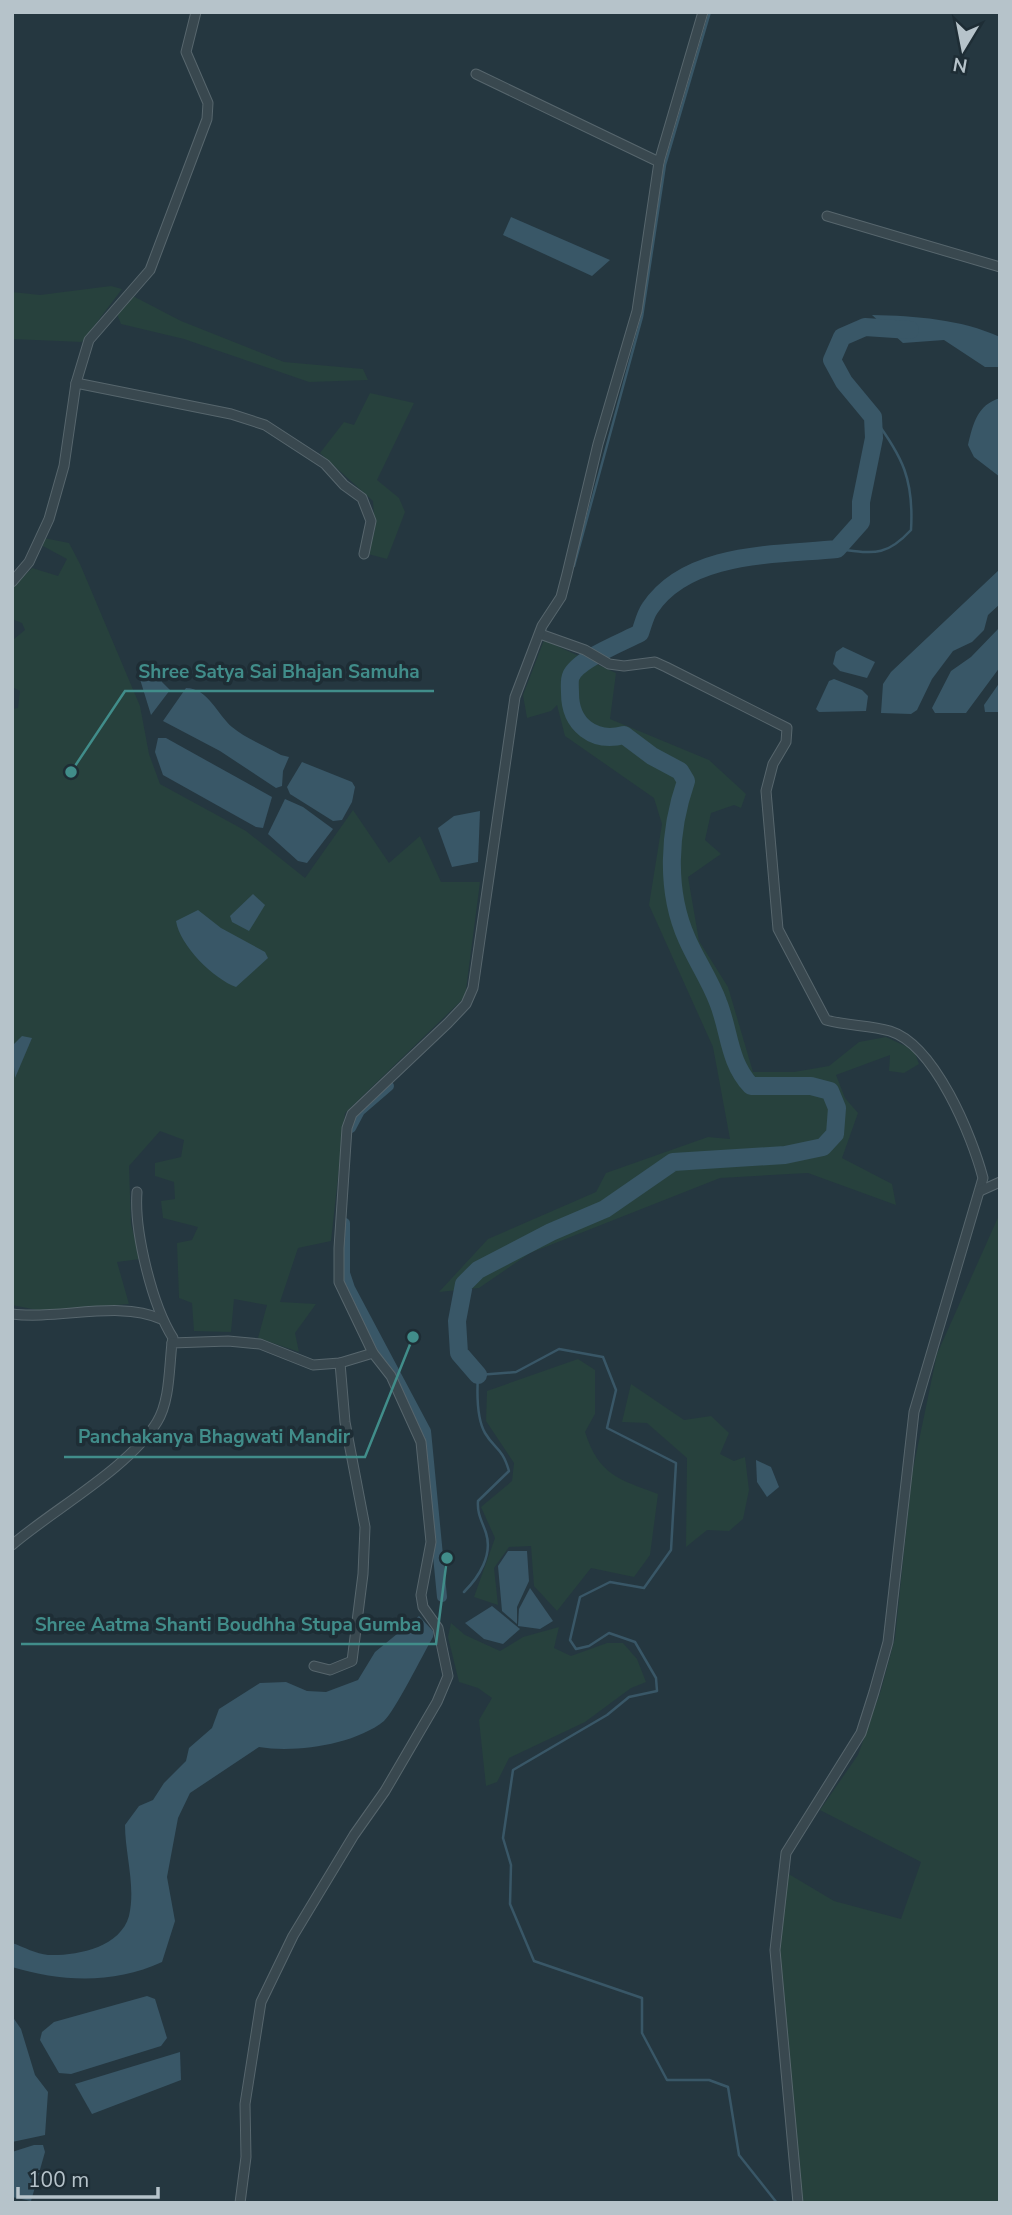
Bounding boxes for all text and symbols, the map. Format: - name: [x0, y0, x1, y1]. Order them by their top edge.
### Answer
- north arrow: [928, 14, 998, 84]
- text: N: [951, 51, 969, 79]
- callout: Shree Satya Sai Bhajan Samuha: [125, 651, 434, 691]
- text: Shree Satya Sai Bhajan Samuha: [138, 659, 420, 685]
- callout: Panchakanya Bhagwati Mandir: [64, 1417, 365, 1457]
- text: Panchakanya Bhagwati Mandir: [78, 1424, 351, 1450]
- callout: Shree Aatma Shanti Boudhha Stupa Gumba: [21, 1604, 436, 1644]
- text: Shree Aatma Shanti Boudhha Stupa Gumba: [35, 1612, 421, 1638]
- scale bar: [18, 2156, 158, 2200]
- text: 100 m: [28, 2166, 89, 2194]

